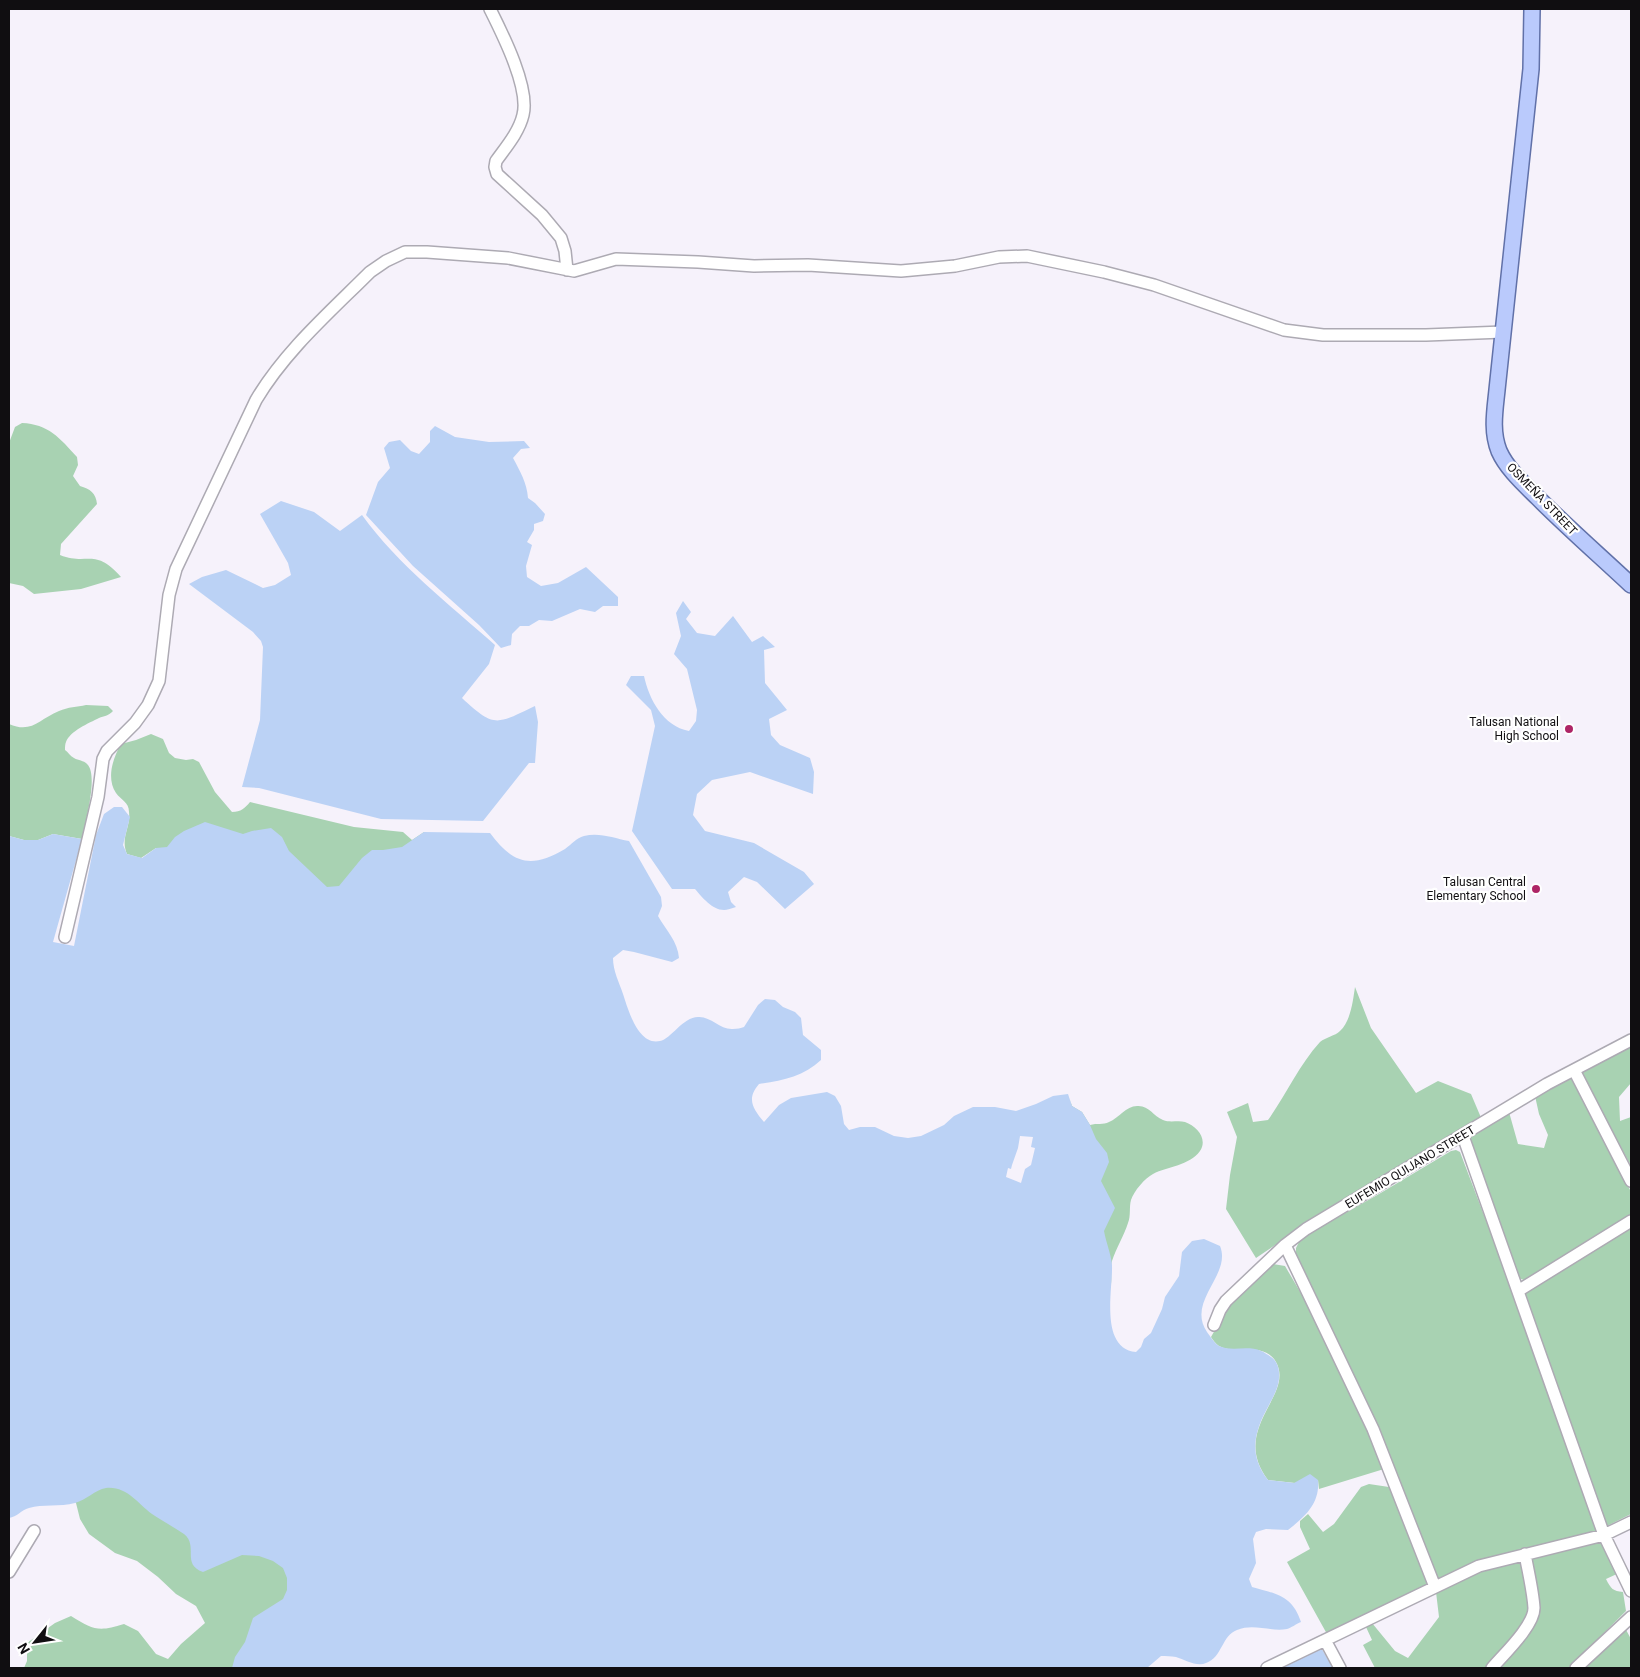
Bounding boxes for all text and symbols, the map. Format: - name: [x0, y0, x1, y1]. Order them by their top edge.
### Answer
- street label: OSMEÑA STREET: [1504, 459, 1581, 538]
- place label: Talusan National High School: [1469, 715, 1559, 743]
- marker: Talusan National High School: [1563, 723, 1575, 735]
- place label: Talusan Central Elementary School: [1426, 875, 1526, 903]
- marker: Talusan Central Elementary School: [1530, 883, 1542, 895]
- street label: EUFEMIO QUIJANO STREET: [1343, 1123, 1477, 1211]
- north arrow: [10, 1617, 60, 1667]
- text: N: [14, 1640, 33, 1657]

